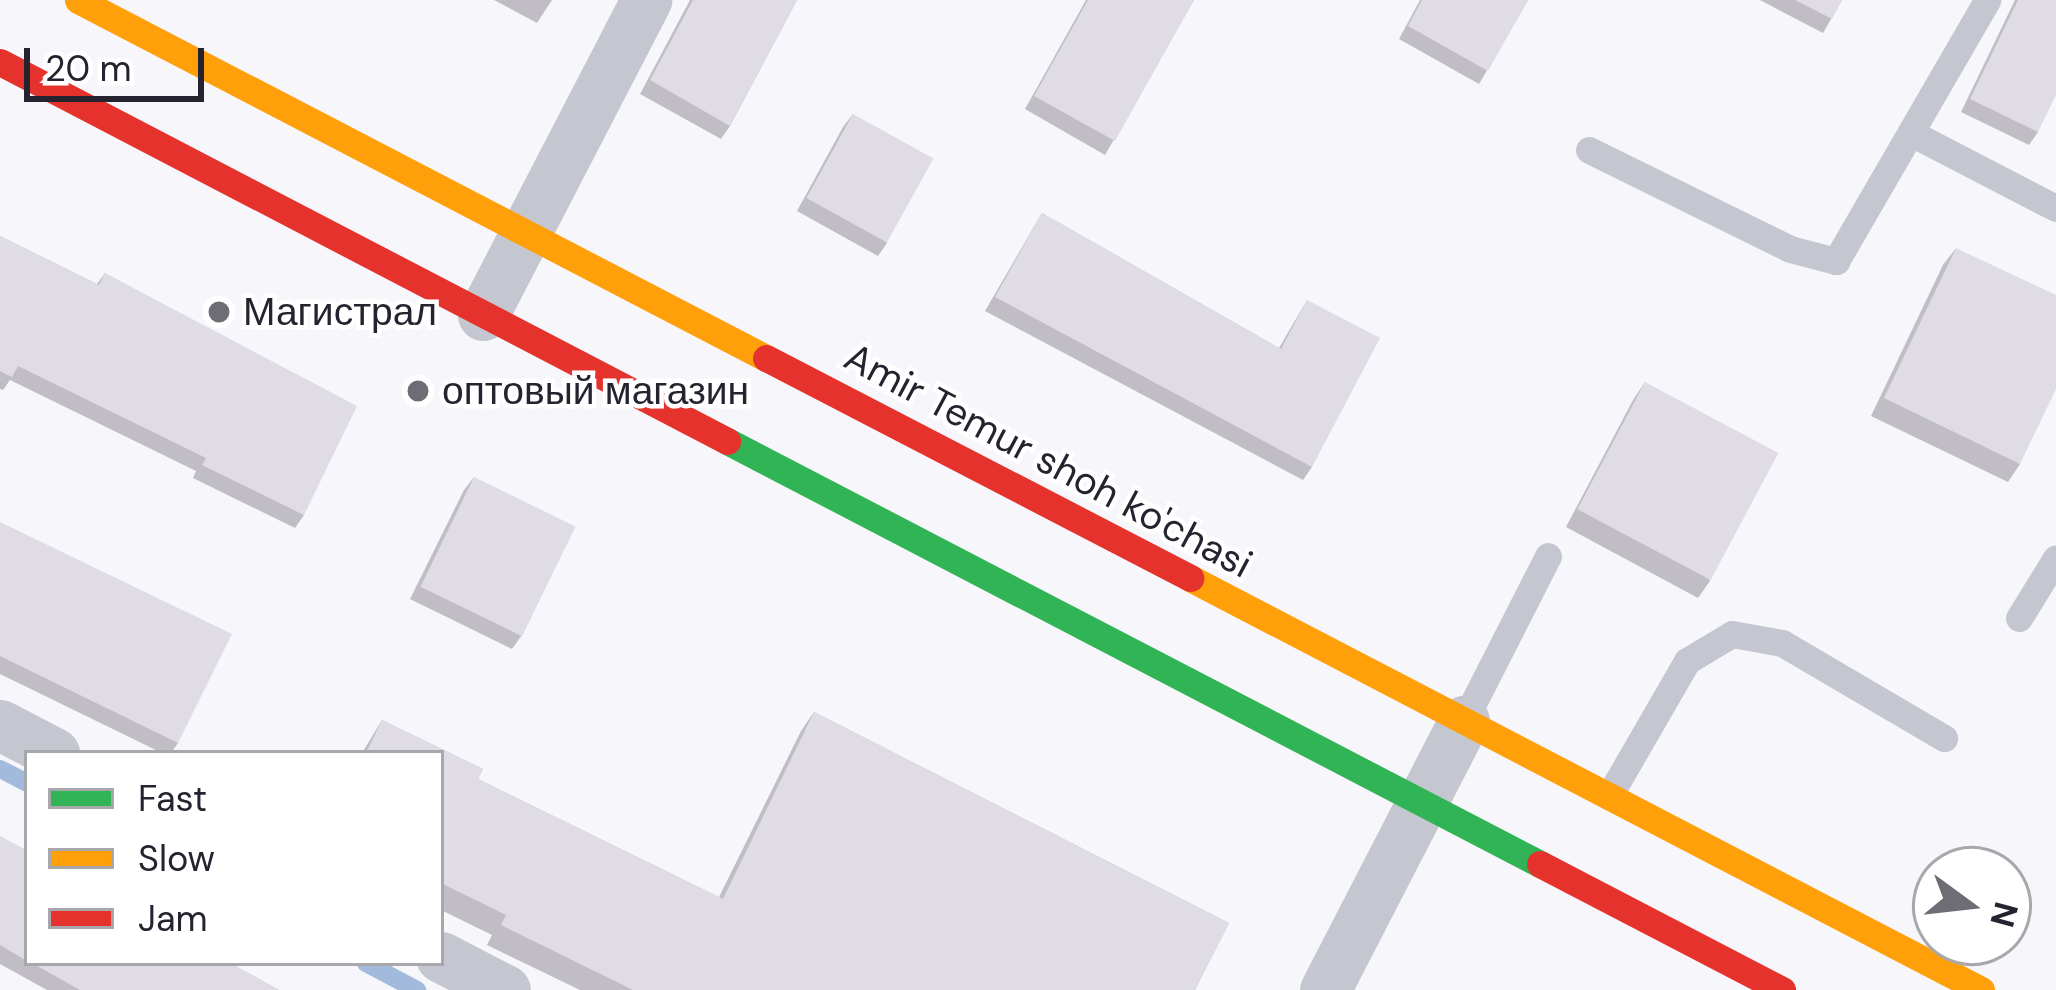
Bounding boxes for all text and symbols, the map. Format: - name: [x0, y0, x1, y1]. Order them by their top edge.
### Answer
- scale bar: [30, 24, 210, 98]
- text: 20 m: [45, 45, 132, 92]
- place label: Магистрал: [243, 289, 437, 335]
- marker: Магистрал: [206, 299, 232, 325]
- street label: Amir Temur shoh ko'chasi: [836, 334, 1260, 588]
- place label: оптовый магазин: [442, 368, 749, 414]
- marker: оптовый магазин: [405, 378, 431, 404]
- legend: [24, 750, 444, 966]
- text: Fast: [138, 775, 207, 822]
- text: Slow: [138, 835, 215, 882]
- north arrow: [1912, 846, 2032, 966]
- text: Jam: [138, 895, 208, 942]
- text: N: [1980, 897, 2028, 932]

